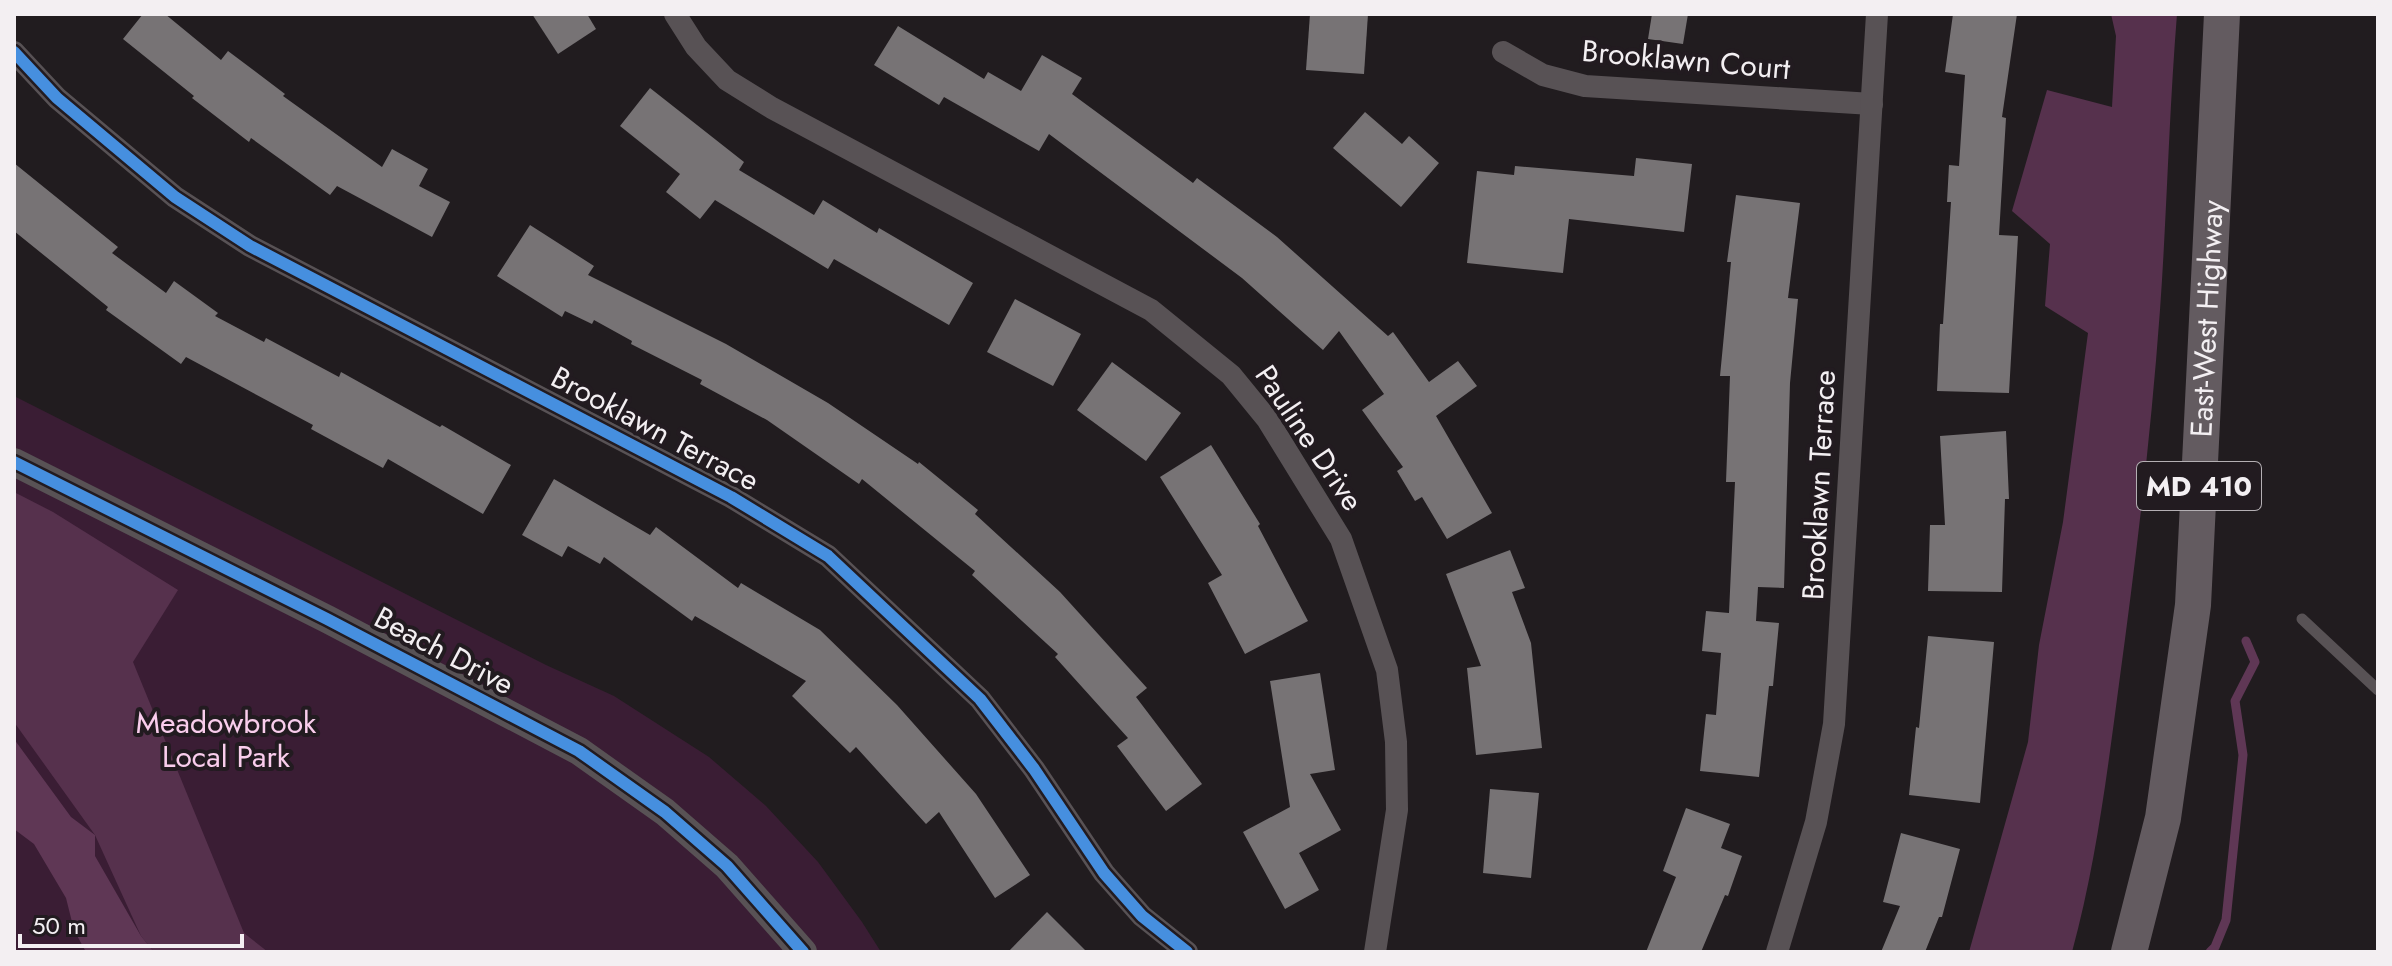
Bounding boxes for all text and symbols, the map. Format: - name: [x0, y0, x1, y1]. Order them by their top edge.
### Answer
- street label: Brooklawn Court: [1580, 29, 1793, 90]
- street label: East-West Highway: [2179, 198, 2234, 438]
- street label: Brooklawn Terrace: [544, 356, 767, 502]
- street label: Pauline Drive: [1245, 356, 1374, 519]
- street label: Brooklawn Terrace: [1791, 369, 1846, 601]
- road number: MD 410: [2137, 462, 2261, 510]
- street label: Beach Drive: [367, 596, 522, 705]
- park label: Meadowbrook Local Park: [136, 701, 317, 778]
- scale bar: [20, 898, 242, 948]
- text: 50 m: [32, 908, 86, 943]

